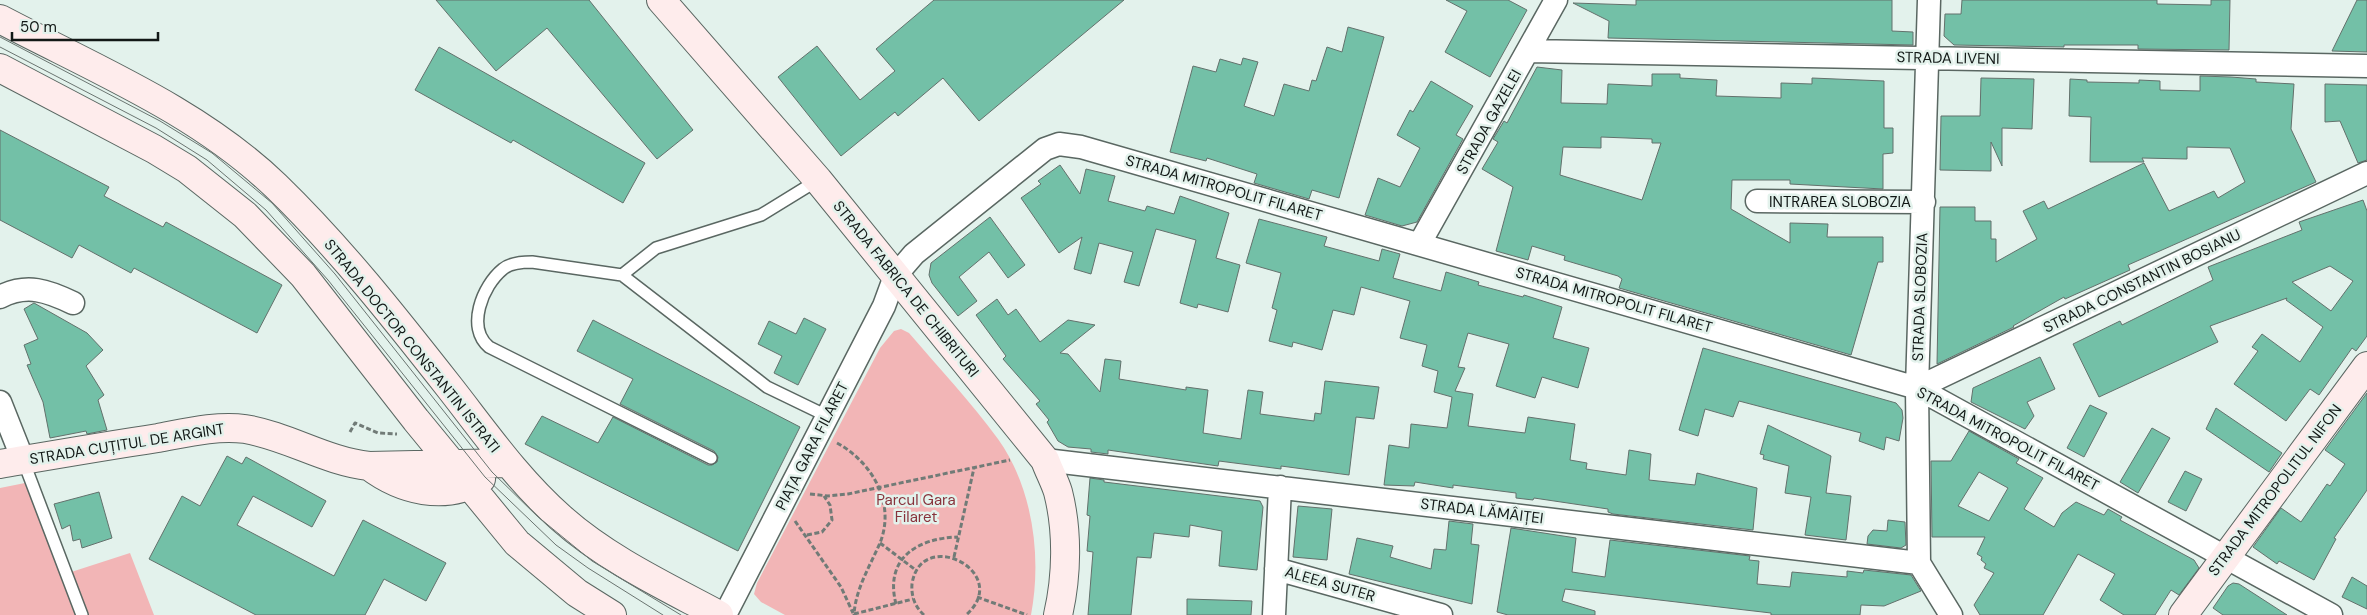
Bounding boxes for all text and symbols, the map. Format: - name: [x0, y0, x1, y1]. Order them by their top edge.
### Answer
- scale bar: [12, 10, 159, 42]
- text: 50 m: [20, 17, 57, 37]
- street label: STRADA LIVENI: [1896, 47, 2000, 69]
- street label: STRADA GAZELEI: [1452, 66, 1526, 178]
- street label: STRADA MITROPOLIT FILARET: [1123, 150, 1325, 226]
- street label: INTRAREA SLOBOZIA: [1769, 192, 1911, 212]
- street label: STRADA FABRICA DE CHIBRITURI: [829, 197, 983, 381]
- street label: STRADA CONSTANTIN BOSIANU: [2040, 224, 2244, 338]
- street label: STRADA SLOBOZIA: [1908, 232, 1932, 362]
- street label: STRADA DOCTOR CONSTANTIN ISTRATI: [320, 235, 504, 457]
- street label: STRADA MITROPOLIT FILARET: [1513, 262, 1715, 338]
- street label: PIAȚA GARA FILARET: [771, 378, 853, 514]
- street label: STRADA MITROPOLIT FILARET: [1913, 382, 2103, 496]
- street label: STRADA MITROPOLITUL NIFON: [2204, 400, 2346, 580]
- street label: STRADA CUȚITUL DE ARGINT: [28, 419, 226, 469]
- park label: Parcul Gara Filaret: [876, 490, 956, 527]
- street label: STRADA LĂMÂIȚEI: [1419, 494, 1545, 528]
- street label: ALEEA SUTER: [1282, 562, 1378, 606]

